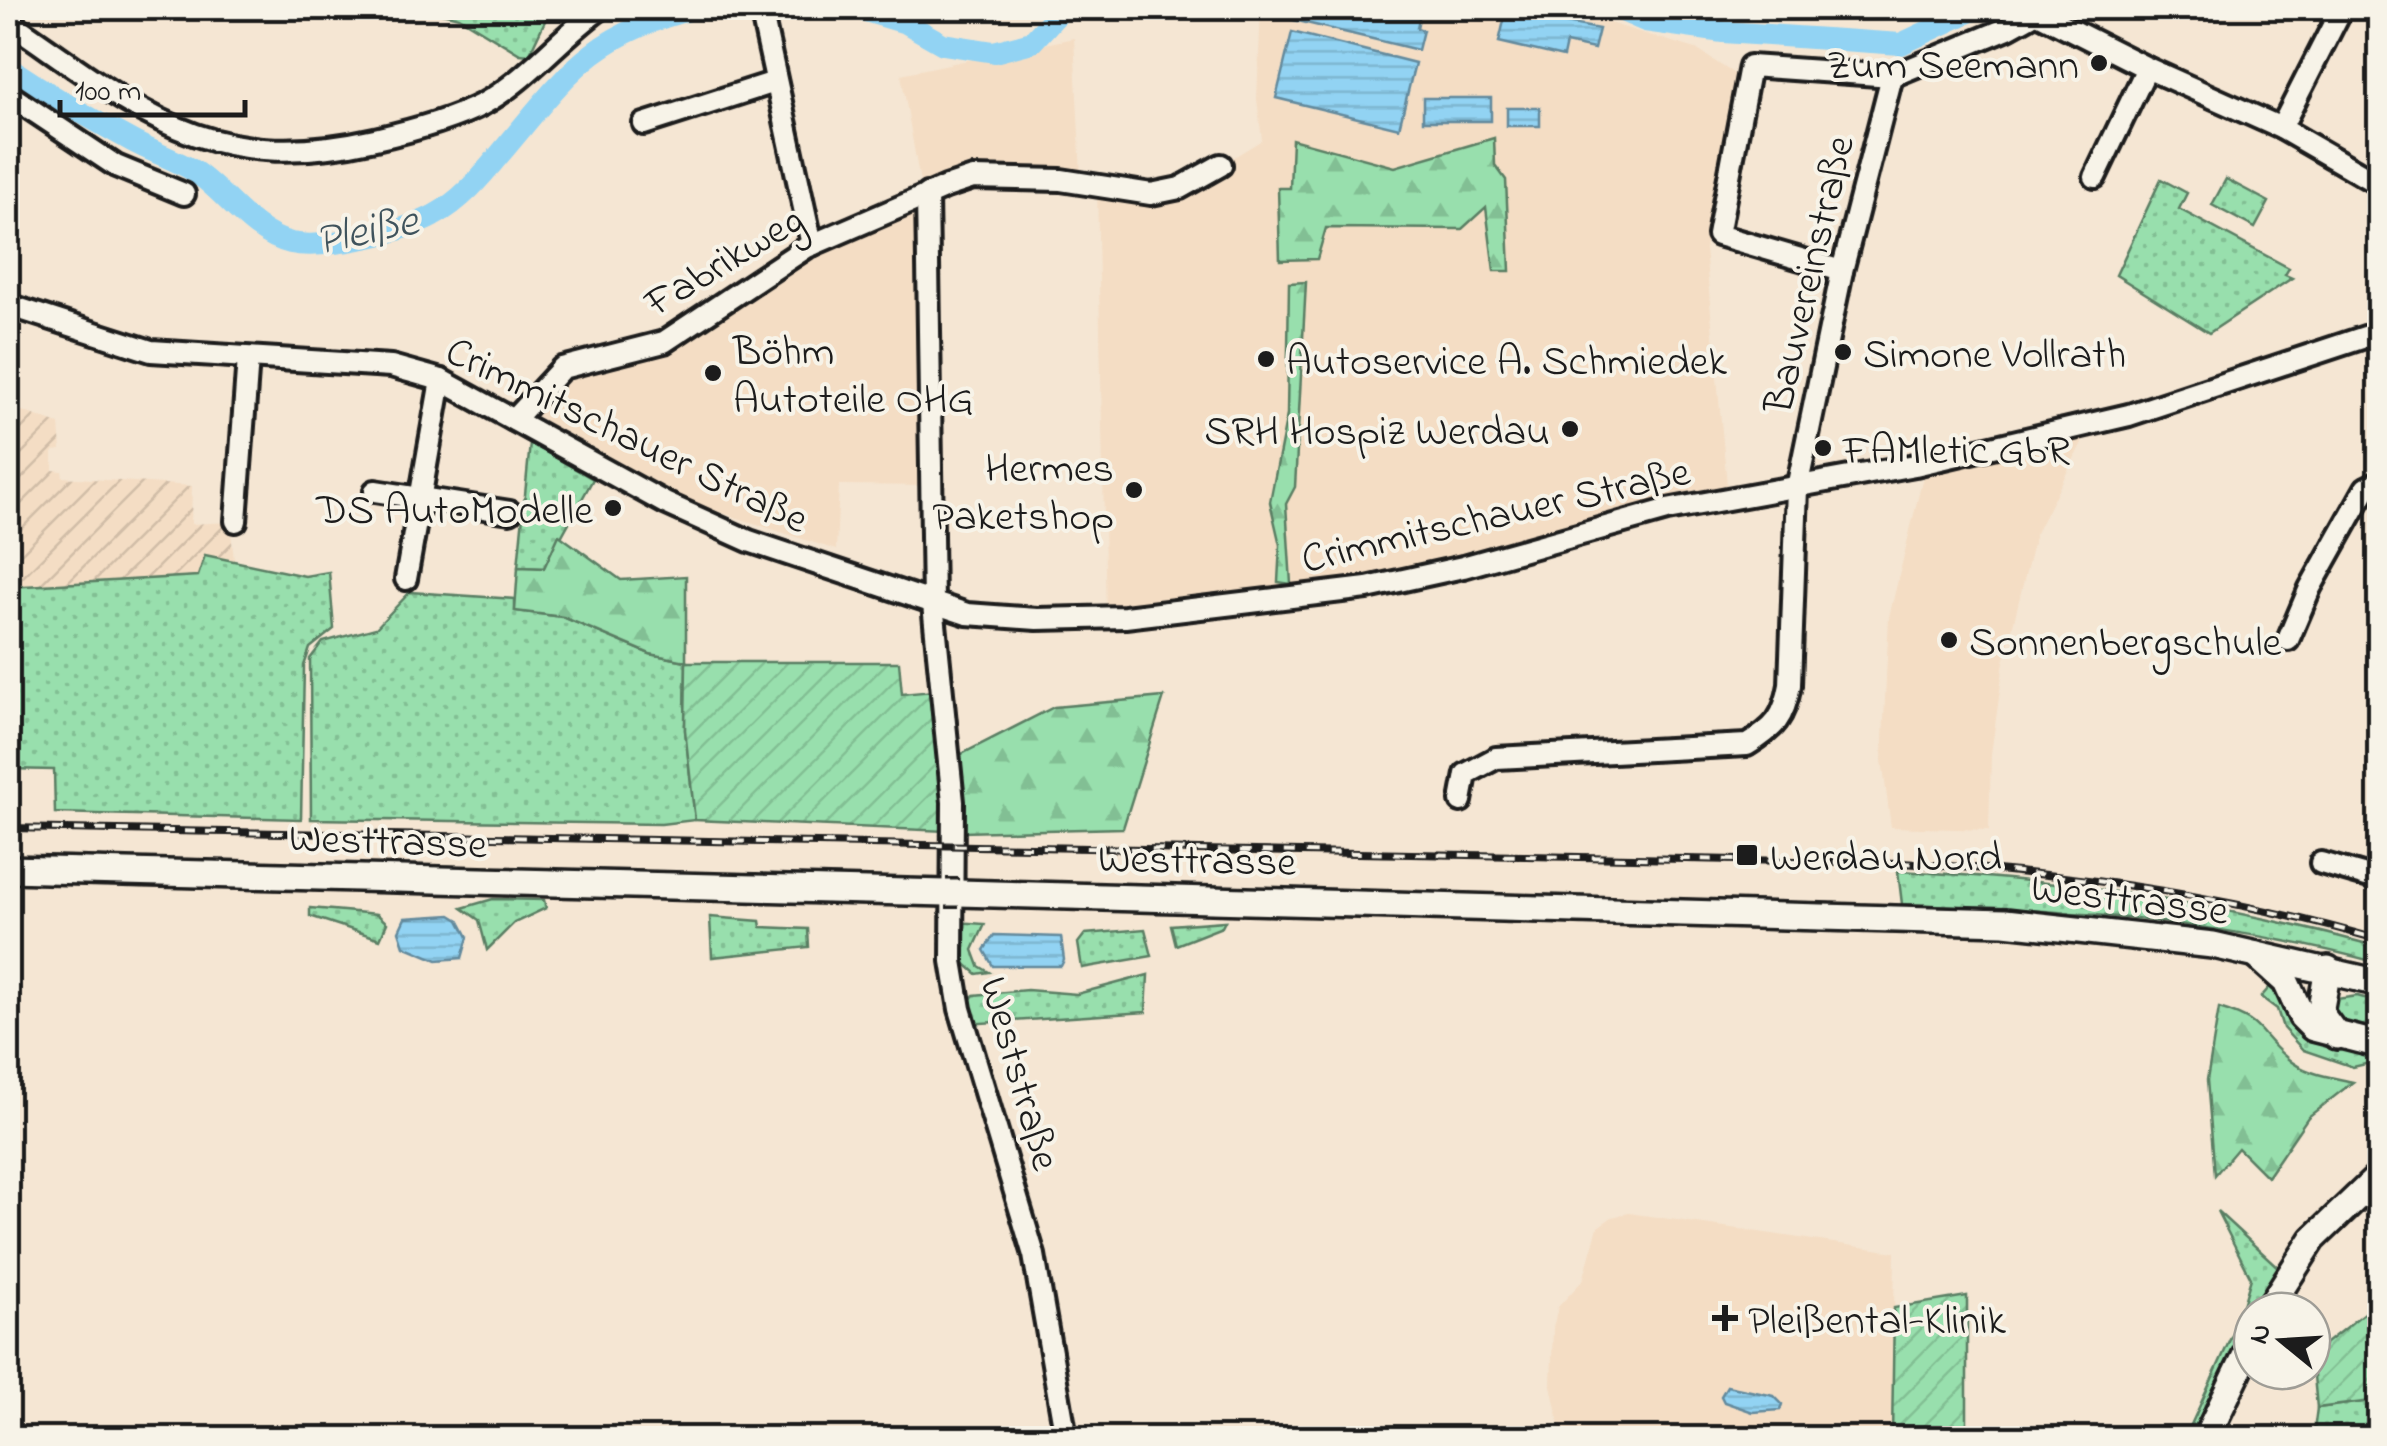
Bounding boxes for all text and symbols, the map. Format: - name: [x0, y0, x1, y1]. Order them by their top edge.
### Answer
- place label: Zum Seemann: [1827, 37, 2079, 98]
- marker: Zum Seemann: [2088, 52, 2110, 74]
- scale bar: [60, 55, 245, 117]
- text: 100 m: [75, 71, 141, 115]
- street label: Bauvereinstraße: [1750, 130, 1873, 421]
- water label: Pleiße: [310, 190, 426, 276]
- street label: Fabrikweg: [633, 191, 817, 335]
- street label: Crimmitschauer Straße: [434, 323, 818, 552]
- place label: Böhm Autoteile OHG: [732, 323, 974, 432]
- place label: Simone Vollrath: [1863, 326, 2126, 387]
- place label: Autoservice A. Schmiedek: [1286, 333, 1728, 394]
- marker: Simone Vollrath: [1832, 341, 1854, 363]
- marker: Autoservice A. Schmiedek: [1255, 348, 1277, 370]
- marker: Böhm Autoteile OHG: [702, 362, 724, 384]
- place label: SRH Hospiz Werdau: [1204, 403, 1550, 464]
- marker: SRH Hospiz Werdau: [1559, 418, 1581, 440]
- place label: FAMletic GbR: [1842, 422, 2071, 483]
- marker: FAMletic GbR: [1812, 437, 1834, 459]
- place label: Hermes Paketshop: [932, 440, 1114, 549]
- street label: Crimmitschauer Straße: [1296, 443, 1696, 592]
- marker: Hermes Paketshop: [1123, 479, 1145, 501]
- place label: DS AutoModelle: [315, 482, 593, 543]
- marker: DS AutoModelle: [602, 497, 624, 519]
- place label: Sonnenbergschule: [1969, 614, 2282, 675]
- marker: Sonnenbergschule: [1938, 629, 1960, 651]
- street label: Westtrasse: [288, 810, 488, 877]
- place label: Werdau Nord: [1770, 829, 2002, 890]
- street label: Westtrasse: [1097, 830, 1297, 895]
- marker: Werdau Nord: [1734, 842, 1760, 868]
- street label: Westtrasse: [2027, 859, 2232, 944]
- street label: Weststraße: [961, 970, 1074, 1178]
- north arrow: [2232, 1291, 2332, 1391]
- place label: Pleißental-Klinik: [1748, 1292, 2007, 1353]
- marker: Pleißental-Klinik: [1712, 1305, 1738, 1331]
- text: N: [2239, 1319, 2284, 1350]

